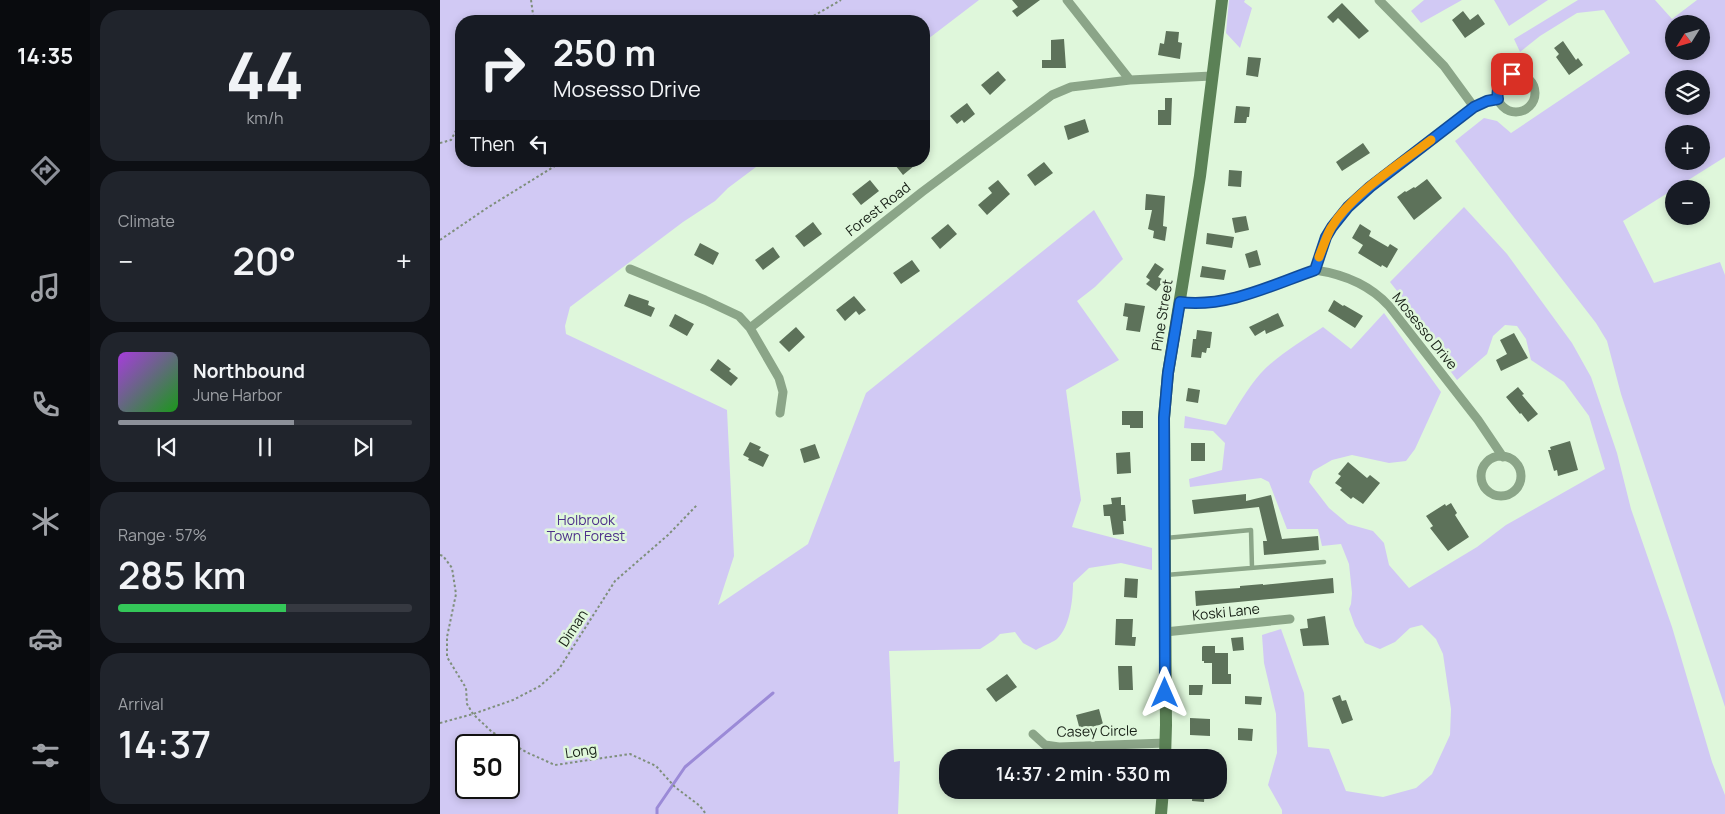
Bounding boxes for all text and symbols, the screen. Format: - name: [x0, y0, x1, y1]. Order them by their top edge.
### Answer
- north arrow: [1665, 15, 1710, 60]
- map controls: [1665, 15, 1710, 225]
- text: 250 m: [553, 29, 656, 77]
- text: 44: [226, 30, 304, 119]
- icon: right: [470, 35, 535, 100]
- text: 14:35: [17, 41, 73, 71]
- pin: [1491, 53, 1533, 95]
- icon: arrive: [1498, 60, 1526, 88]
- button: layers: [1665, 70, 1710, 115]
- text: Mosesso Drive: [553, 74, 701, 104]
- text: km/h: [246, 107, 284, 129]
- button: +: [1665, 125, 1710, 170]
- icon: left: [525, 130, 553, 158]
- text: Then: [470, 131, 515, 157]
- icon: directions: [28, 153, 63, 188]
- street label: Forest Road: [841, 177, 914, 240]
- button: −: [1665, 180, 1710, 225]
- text: Climate: [118, 210, 175, 232]
- text: 20°: [233, 234, 296, 286]
- text: −: [118, 242, 133, 280]
- text: +: [396, 242, 412, 280]
- icon: music: [28, 270, 63, 305]
- street label: Pine Street: [1146, 277, 1177, 352]
- street label: Mosesso Drive: [1388, 288, 1462, 373]
- text: Northbound: [193, 358, 305, 384]
- text: June Harbor: [193, 384, 282, 406]
- icon: phone: [28, 387, 63, 422]
- icon: previous: [153, 433, 181, 461]
- icon: pause: [251, 433, 279, 461]
- icon: next: [349, 433, 377, 461]
- icon: climate: [28, 504, 63, 539]
- park label: Holbrook Town Forest: [547, 510, 626, 545]
- text: Range · 57%: [118, 524, 207, 546]
- text: 285 km: [118, 548, 246, 600]
- street label: Koski Lane: [1191, 599, 1261, 624]
- street label: Diman: [554, 606, 592, 650]
- icon: car: [28, 621, 63, 656]
- position arrow: [1138, 666, 1190, 718]
- text: Arrival: [118, 693, 164, 715]
- text: 14:37: [118, 717, 211, 769]
- street label: Casey Circle: [1057, 720, 1137, 741]
- speed limit sign: 50: [455, 734, 520, 799]
- icon: filters: [28, 738, 63, 773]
- street label: Long: [564, 739, 598, 762]
- text: 14:37 · 2 min · 530 m: [996, 761, 1170, 787]

